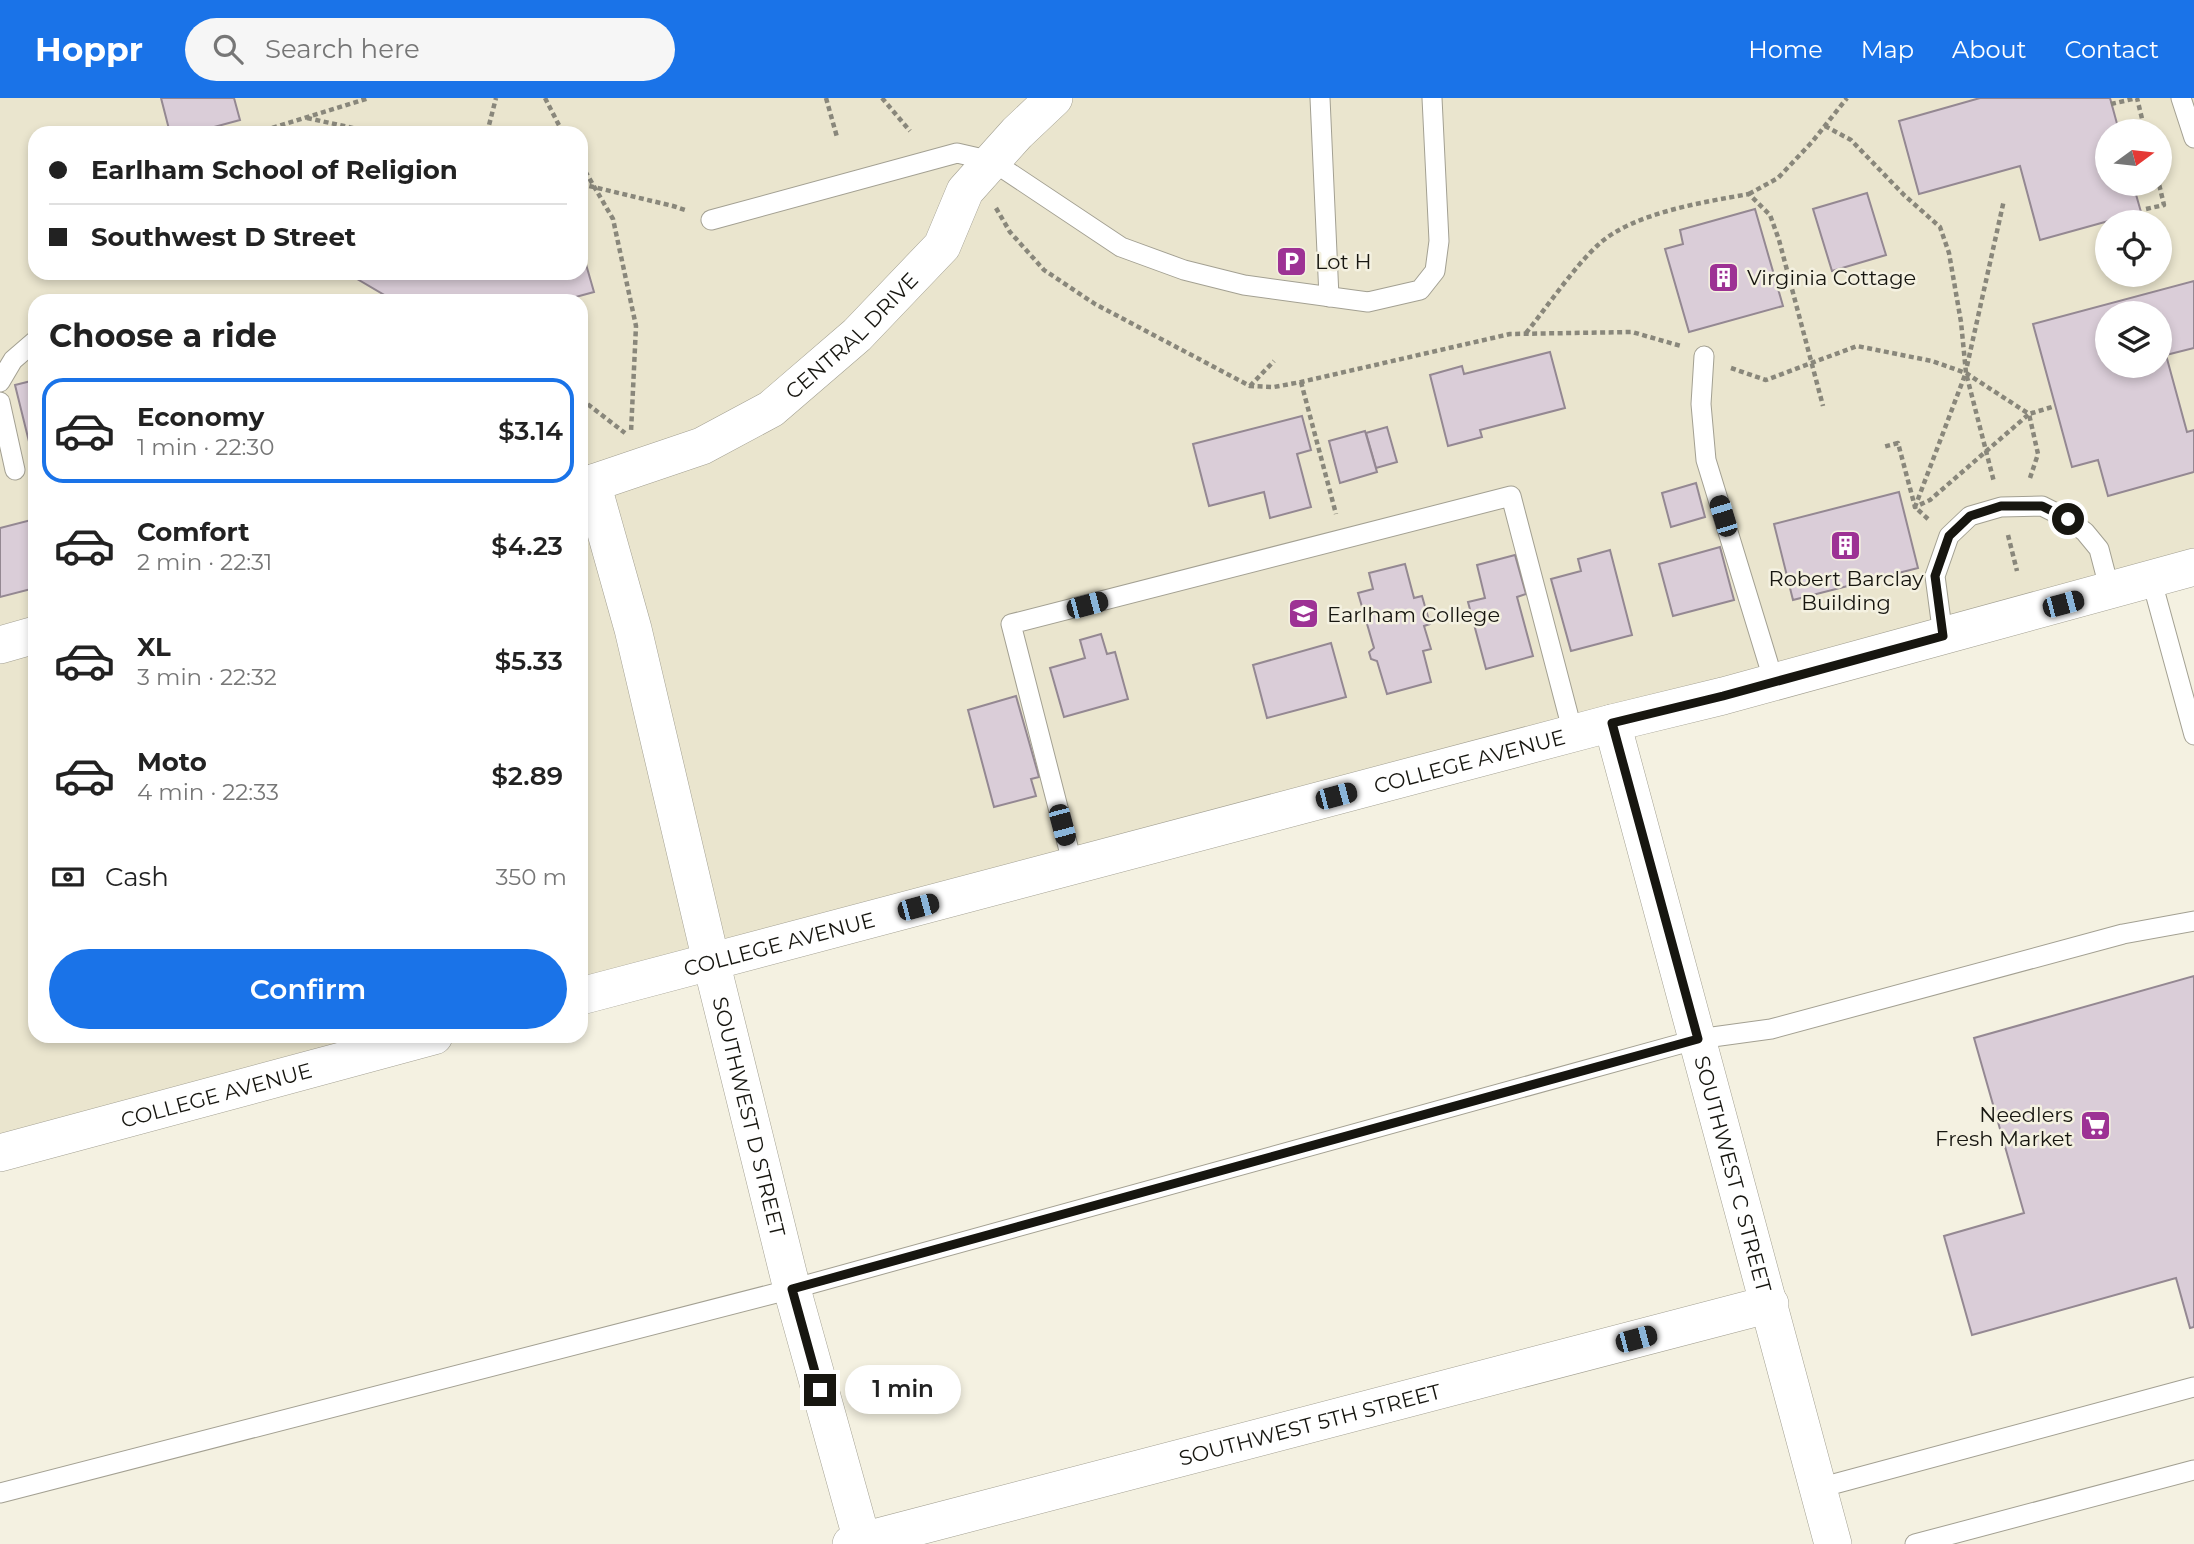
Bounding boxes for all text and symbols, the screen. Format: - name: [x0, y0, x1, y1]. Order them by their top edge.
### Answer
- search box: [185, 18, 675, 81]
- text: Hoppr: [35, 29, 143, 69]
- icon: search: [209, 30, 247, 68]
- text: Search here: [265, 33, 420, 65]
- text: Home: [1748, 35, 1823, 64]
- text: Map: [1861, 35, 1914, 64]
- text: About: [1952, 35, 2026, 64]
- text: Contact: [2064, 35, 2159, 64]
- north arrow: [2095, 119, 2172, 196]
- map controls: [2095, 119, 2172, 378]
- text: Earlham School of Religion: [91, 154, 458, 186]
- button: locate: [2095, 210, 2172, 287]
- text: Southwest D Street: [91, 221, 356, 253]
- parking icon: Lot H: [1275, 244, 1309, 278]
- place label: Lot H: [1315, 249, 1371, 274]
- building icon: Virginia Cottage: [1707, 260, 1741, 294]
- place label: Virginia Cottage: [1747, 265, 1916, 290]
- street label: CENTRAL DRIVE: [780, 267, 923, 404]
- button: layers: [2095, 301, 2172, 378]
- text: Choose a ride: [49, 316, 277, 355]
- icon: car: [53, 399, 116, 462]
- text: Economy: [137, 401, 264, 433]
- text: $3.14: [498, 415, 563, 447]
- text: 1 min · 22:30: [137, 433, 275, 461]
- car: [1707, 493, 1740, 539]
- route start: [2052, 503, 2084, 535]
- icon: car: [53, 514, 116, 577]
- text: Comfort: [137, 516, 249, 548]
- building icon: Robert Barclay Building: [1829, 529, 1863, 563]
- text: $4.23: [491, 530, 563, 562]
- text: 2 min · 22:31: [137, 548, 272, 576]
- place label: Robert Barclay Building: [1768, 566, 1924, 615]
- car: [2040, 588, 2087, 620]
- car: [1064, 589, 1111, 621]
- school or university icon: Earlham College: [1287, 597, 1321, 631]
- place label: Earlham College: [1327, 602, 1500, 627]
- icon: car: [53, 629, 116, 692]
- text: XL: [137, 631, 171, 663]
- text: $5.33: [495, 645, 563, 677]
- text: 3 min · 22:32: [137, 663, 277, 691]
- street label: COLLEGE AVENUE: [1371, 723, 1568, 798]
- icon: car: [53, 744, 116, 807]
- text: Moto: [137, 746, 207, 778]
- text: $2.89: [491, 760, 563, 792]
- text: 4 min · 22:33: [137, 778, 279, 806]
- car: [1313, 780, 1360, 812]
- car: [1047, 802, 1078, 848]
- icon: cash: [49, 858, 87, 896]
- text: Cash: [105, 861, 169, 893]
- text: 350 m: [496, 863, 567, 891]
- car: [895, 891, 942, 923]
- street label: COLLEGE AVENUE: [681, 906, 878, 981]
- button: Confirm: [49, 949, 567, 1029]
- street label: SOUTHWEST D STREET: [708, 994, 791, 1239]
- street label: SOUTHWEST C STREET: [1690, 1053, 1777, 1295]
- street label: COLLEGE AVENUE: [118, 1057, 315, 1132]
- place label: Needlers Fresh Market: [1935, 1102, 2073, 1151]
- supermarket icon: Needlers Fresh Market: [2079, 1109, 2113, 1143]
- car: [1613, 1323, 1660, 1355]
- callout: 1 min: [844, 1366, 960, 1414]
- route end: [804, 1374, 836, 1406]
- text: 1 min: [872, 1375, 934, 1403]
- street label: SOUTHWEST 5TH STREET: [1176, 1378, 1443, 1470]

